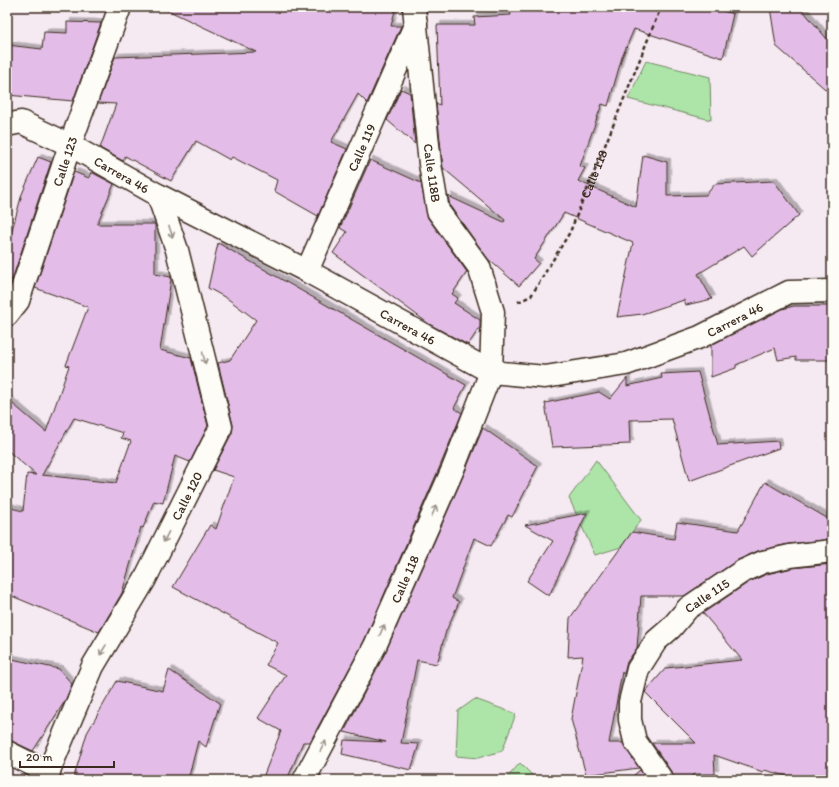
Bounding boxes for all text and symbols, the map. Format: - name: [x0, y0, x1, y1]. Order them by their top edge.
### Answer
- street label: Calle 119: [344, 121, 378, 174]
- street label: Calle 123: [49, 134, 80, 188]
- street label: Calle 118B: [420, 143, 444, 203]
- street label: Calle 118: [577, 147, 610, 200]
- street label: Carrera 46: [92, 153, 152, 196]
- one-way arrow: [167, 226, 175, 238]
- street label: Carrera 46: [704, 299, 765, 340]
- street label: Carrera 46: [378, 305, 438, 348]
- one-way arrow: [201, 351, 208, 364]
- street label: Calle 120: [168, 469, 205, 523]
- one-way arrow: [431, 505, 438, 517]
- one-way arrow: [162, 531, 169, 543]
- street label: Calle 118: [387, 553, 422, 605]
- street label: Calle 115: [682, 575, 732, 616]
- one-way arrow: [379, 624, 386, 636]
- one-way arrow: [98, 644, 106, 656]
- one-way arrow: [319, 740, 327, 752]
- scale bar: [20, 743, 114, 769]
- text: 20 m: [26, 750, 53, 764]

